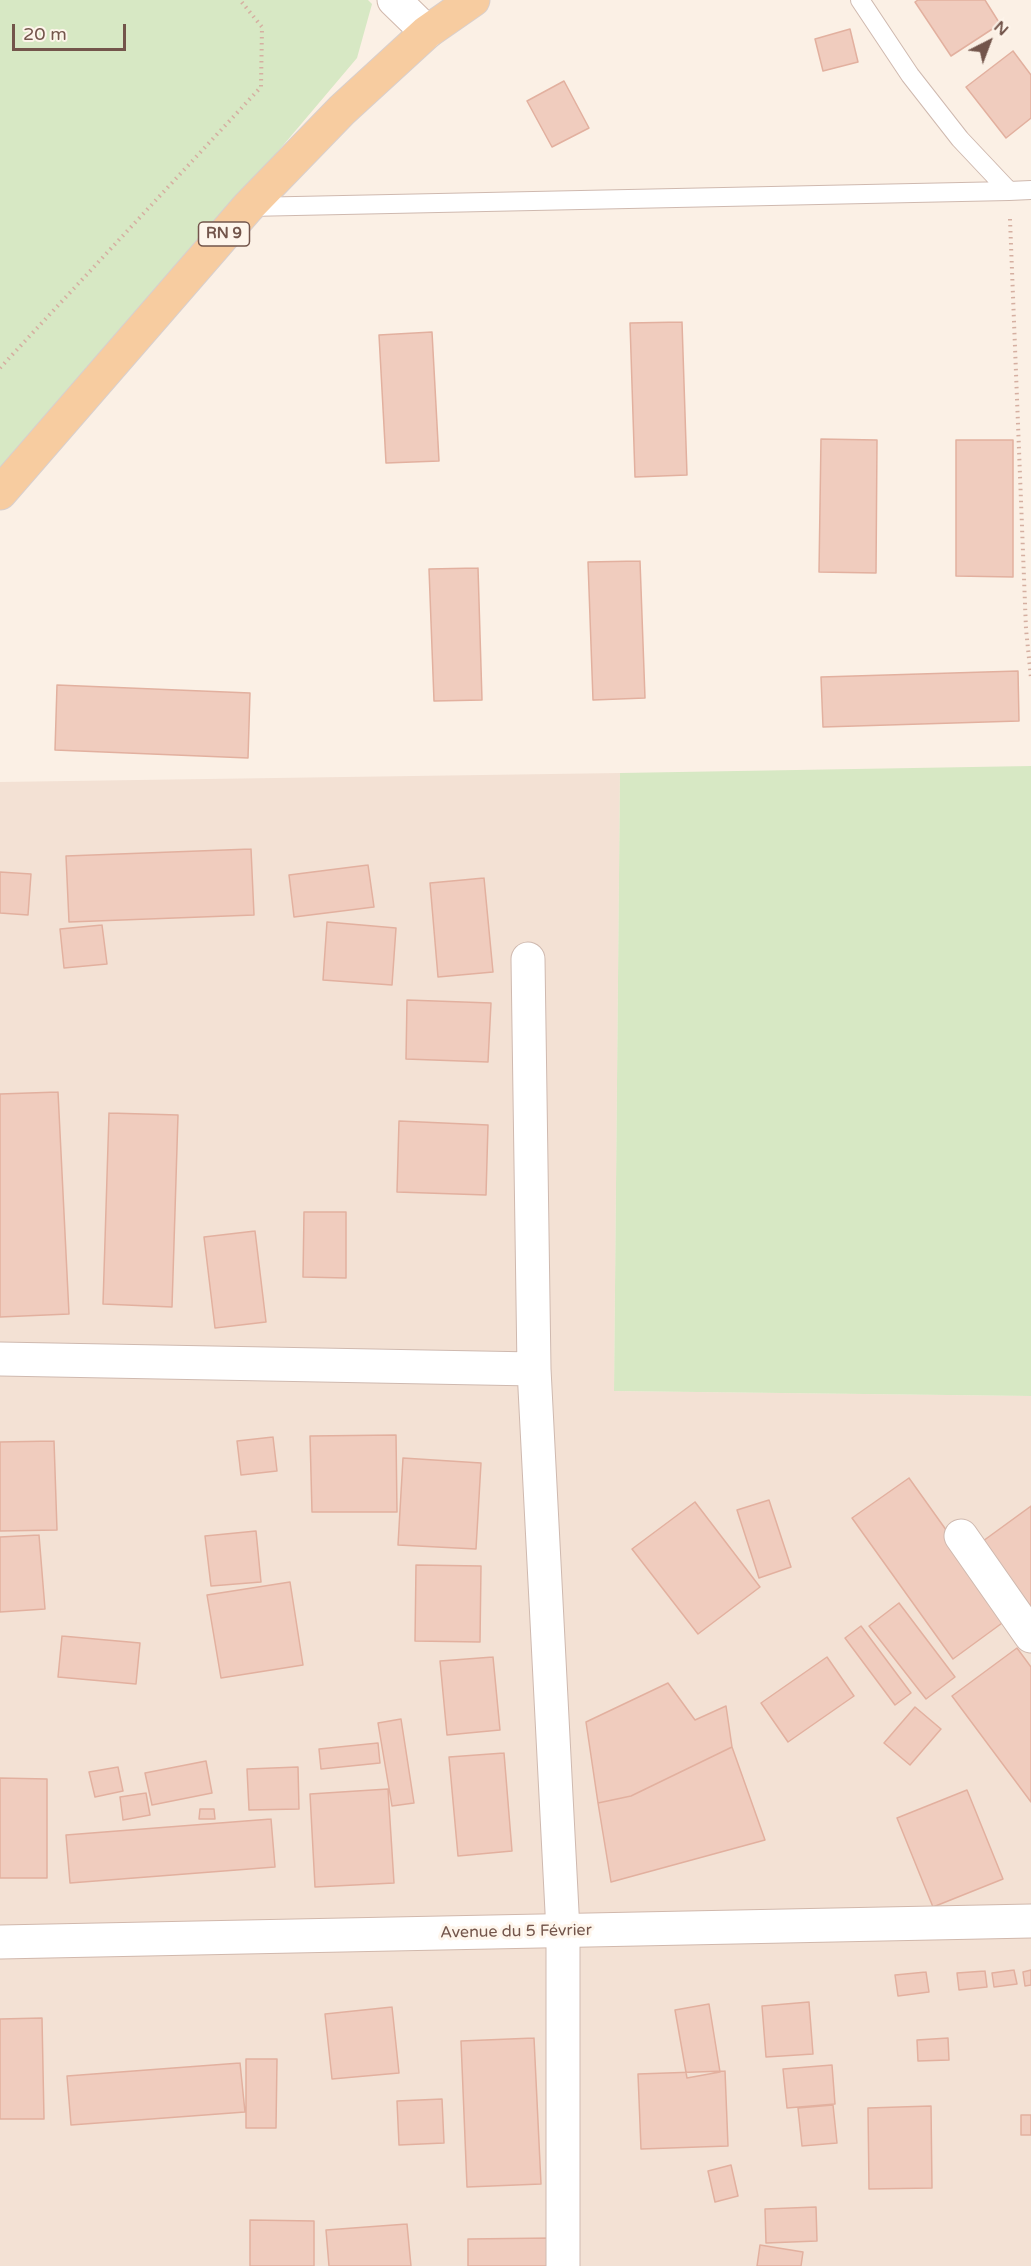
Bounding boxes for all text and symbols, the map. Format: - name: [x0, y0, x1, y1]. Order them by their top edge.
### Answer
- scale bar: [15, 12, 129, 50]
- north arrow: [959, 12, 1019, 72]
- text: N: [990, 17, 1013, 40]
- text: 20 m: [23, 23, 67, 45]
- road number: RN 9: [198, 222, 250, 246]
- street label: Avenue du 5 Février: [440, 1921, 592, 1943]

